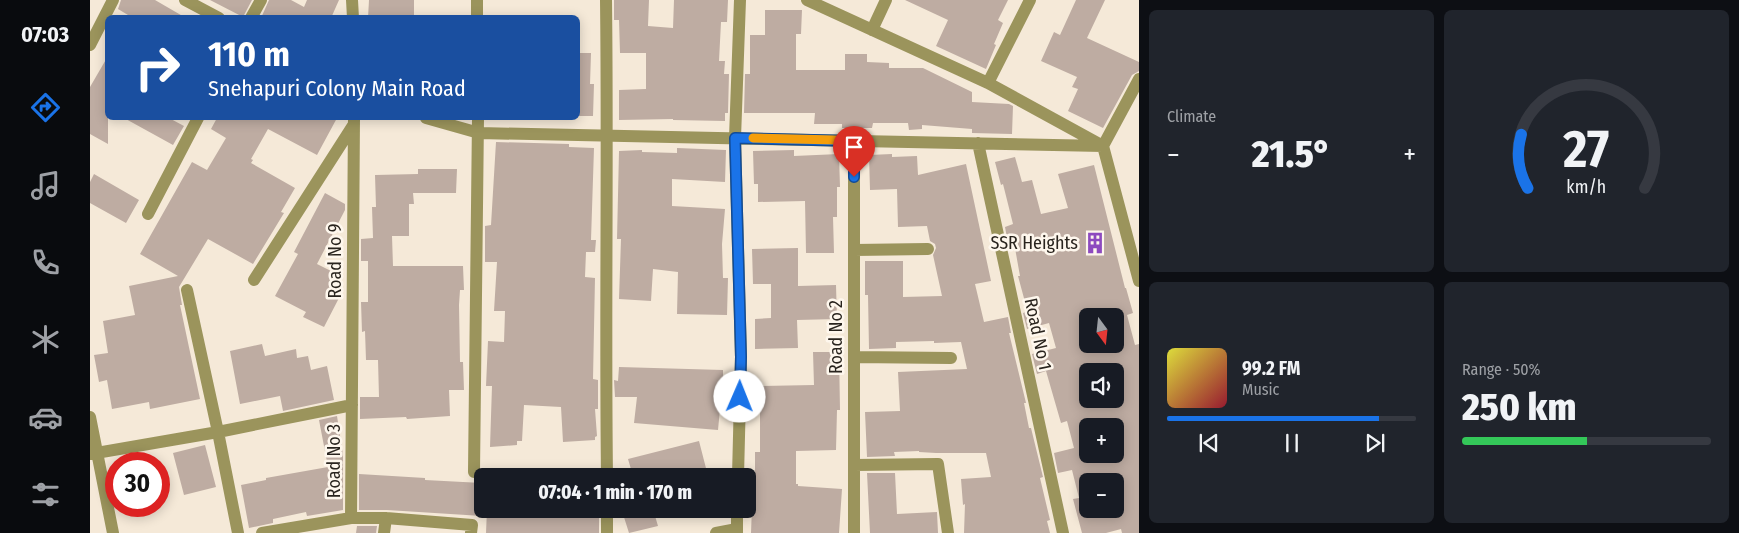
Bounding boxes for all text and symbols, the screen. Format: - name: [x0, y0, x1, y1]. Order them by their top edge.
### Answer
- text: 07:03: [21, 21, 69, 48]
- text: 110 m: [208, 33, 290, 75]
- icon: right: [125, 35, 190, 100]
- text: Snehapuri Colony Main Road: [208, 75, 466, 102]
- icon: directions: [28, 90, 63, 125]
- text: Climate: [1167, 107, 1216, 126]
- text: 27: [1563, 118, 1609, 181]
- pin: [833, 126, 875, 177]
- text: 21.5°: [1252, 131, 1331, 177]
- icon: arrive: [840, 133, 868, 161]
- text: −: [1167, 138, 1180, 171]
- text: +: [1403, 138, 1416, 171]
- icon: music: [28, 168, 63, 203]
- text: km/h: [1567, 176, 1606, 198]
- street label: Road No 9: [324, 224, 346, 298]
- building icon: SSR Heights: [1082, 230, 1108, 256]
- place label: SSR Heights: [990, 232, 1078, 254]
- icon: phone: [28, 245, 63, 280]
- street label: Road No 1: [1020, 296, 1056, 372]
- street label: Road No 2: [825, 300, 847, 374]
- north arrow: [1079, 308, 1124, 352]
- map controls: [1079, 308, 1124, 518]
- icon: climate: [28, 322, 63, 357]
- text: 99.2 FM: [1242, 357, 1300, 380]
- text: Range · 50%: [1462, 360, 1541, 379]
- button: sound: [1079, 363, 1124, 408]
- position arrow: [713, 370, 765, 422]
- text: Music: [1242, 380, 1279, 399]
- text: 250 km: [1462, 384, 1576, 430]
- icon: car: [28, 400, 63, 435]
- button: +: [1079, 418, 1124, 463]
- street label: Road No 3: [323, 424, 345, 498]
- icon: previous: [1195, 429, 1223, 457]
- icon: pause: [1278, 429, 1306, 457]
- icon: next: [1361, 429, 1389, 457]
- speed limit sign: 30: [105, 452, 170, 517]
- button: −: [1079, 473, 1124, 518]
- icon: filters: [28, 477, 63, 512]
- text: 07:04 · 1 min · 170 m: [538, 481, 692, 504]

